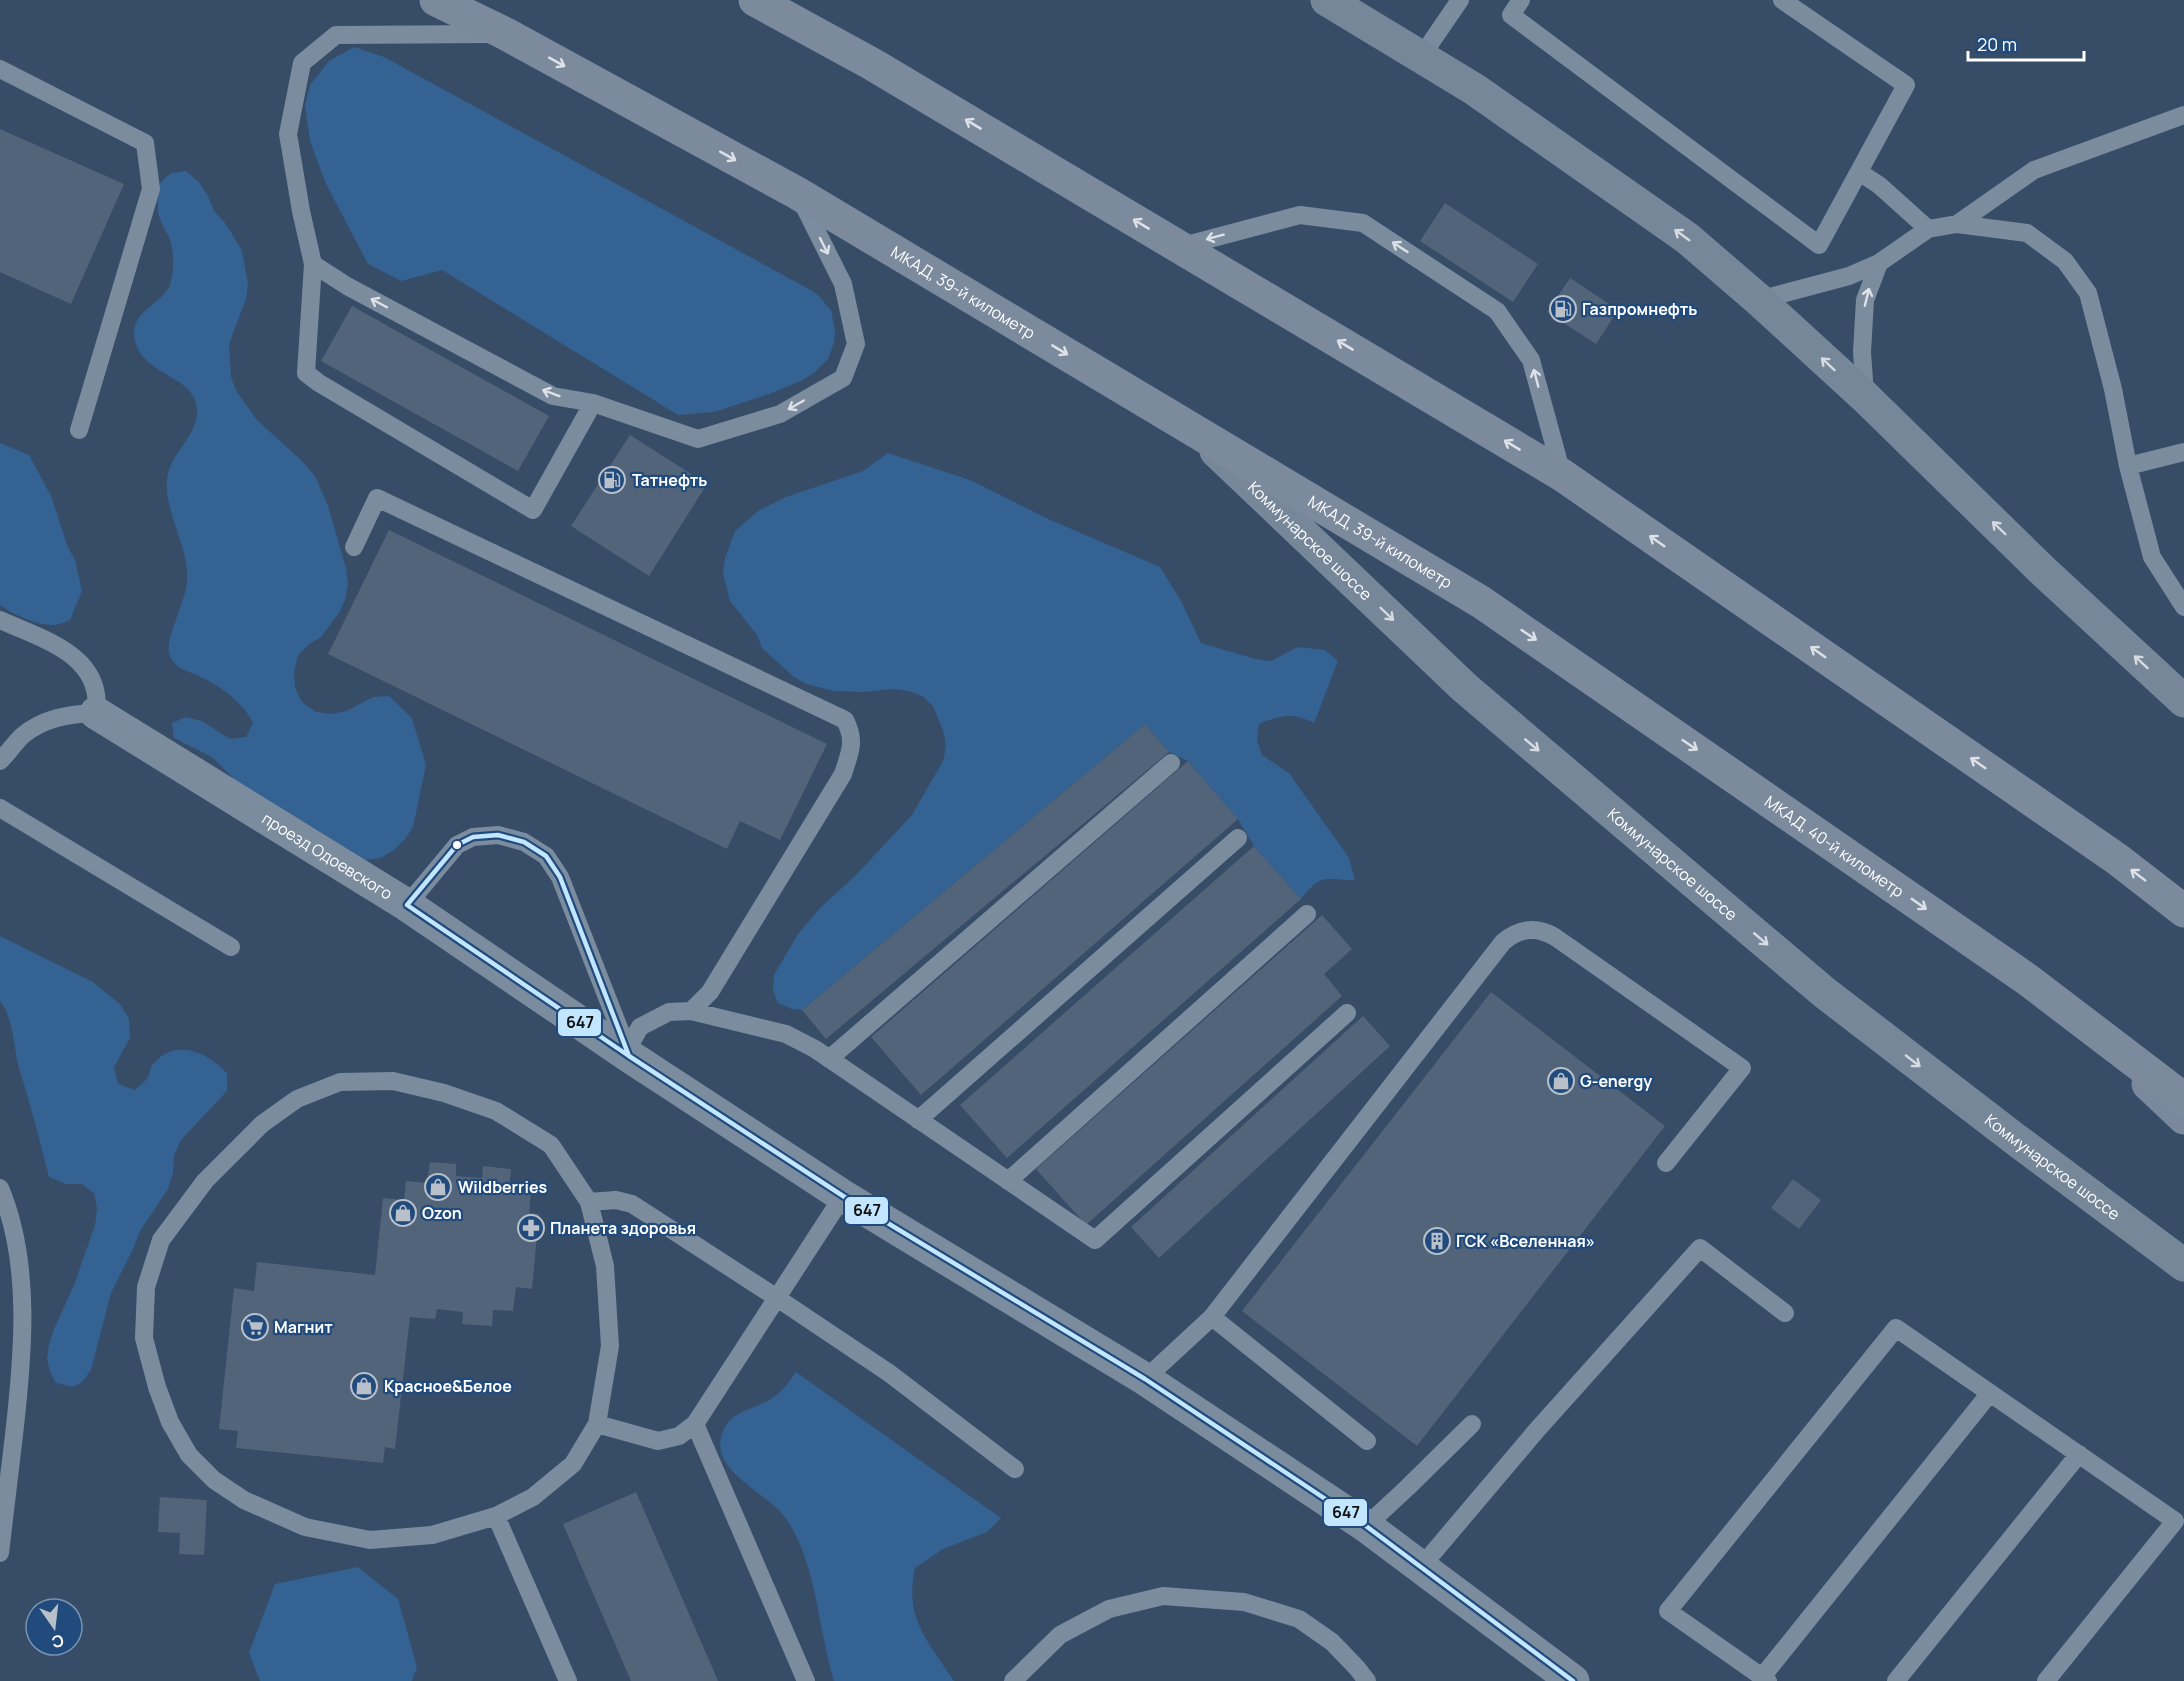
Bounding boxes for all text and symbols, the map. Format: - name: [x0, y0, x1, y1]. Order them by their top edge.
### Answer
- scale bar: [1968, 24, 2084, 62]
- text: 20 m: [1977, 32, 2017, 56]
- one-way arrow: [548, 56, 565, 68]
- one-way arrow: [965, 118, 982, 130]
- one-way arrow: [719, 151, 737, 162]
- one-way arrow: [1133, 217, 1150, 229]
- one-way arrow: [1675, 229, 1691, 241]
- one-way arrow: [1206, 232, 1225, 244]
- one-way arrow: [819, 236, 830, 254]
- street label: МКАД, 39-й километр: [887, 241, 1039, 344]
- one-way arrow: [1392, 241, 1409, 253]
- one-way arrow: [1862, 288, 1874, 307]
- fuel station icon: Газпромнефть: [1548, 294, 1578, 324]
- one-way arrow: [370, 297, 388, 308]
- place label: Газпромнефть: [1582, 298, 1697, 320]
- one-way arrow: [1337, 339, 1354, 351]
- one-way arrow: [1051, 344, 1068, 356]
- one-way arrow: [1821, 357, 1836, 371]
- one-way arrow: [1530, 369, 1541, 388]
- one-way arrow: [543, 387, 561, 398]
- one-way arrow: [788, 399, 805, 411]
- one-way arrow: [1504, 439, 1521, 451]
- fuel station icon: Татнефть: [597, 465, 627, 495]
- place label: Татнефть: [632, 469, 707, 491]
- street label: Коммунарское шоссе: [1243, 476, 1377, 605]
- street label: МКАД, 39-й километр: [1304, 490, 1456, 593]
- one-way arrow: [1991, 521, 2006, 536]
- one-way arrow: [1650, 535, 1666, 547]
- one-way arrow: [1380, 607, 1395, 622]
- one-way arrow: [1520, 629, 1537, 641]
- one-way arrow: [1810, 646, 1827, 658]
- one-way arrow: [2134, 655, 2149, 669]
- one-way arrow: [1524, 738, 1539, 752]
- one-way arrow: [1681, 739, 1698, 752]
- one-way arrow: [1970, 757, 1987, 769]
- street label: МКАД, 40-й километр: [1760, 790, 1909, 902]
- street label: Коммунарское шоссе: [1603, 803, 1742, 925]
- street label: проезд Одоевского: [258, 807, 397, 904]
- unlabelled marker: [451, 839, 463, 851]
- one-way arrow: [2130, 869, 2146, 881]
- one-way arrow: [1911, 898, 1927, 910]
- one-way arrow: [1753, 932, 1768, 946]
- line badge: 647: [557, 1008, 602, 1037]
- text: 647: [566, 1011, 594, 1033]
- one-way arrow: [1905, 1054, 1921, 1067]
- shop icon: G-energy: [1546, 1066, 1576, 1096]
- place label: G-energy: [1580, 1070, 1652, 1092]
- street label: Коммунарское шоссе: [1980, 1109, 2125, 1225]
- shop icon: Wildberries: [423, 1172, 453, 1202]
- place label: Wildberries: [458, 1176, 548, 1198]
- line badge: 647: [844, 1196, 889, 1225]
- shop icon: Ozon: [388, 1198, 418, 1228]
- text: 647: [853, 1199, 881, 1221]
- place label: Ozon: [422, 1202, 462, 1224]
- pharmacy icon: Планета здоровья: [516, 1213, 546, 1243]
- place label: Планета здоровья: [550, 1217, 696, 1239]
- building icon: ГСК «Вселенная»: [1422, 1226, 1452, 1256]
- place label: ГСК «Вселенная»: [1456, 1230, 1595, 1252]
- supermarket icon: Магнит: [240, 1312, 270, 1342]
- place label: Магнит: [274, 1316, 333, 1338]
- shop icon: Красное&Белое: [349, 1371, 379, 1401]
- place label: Красное&Белое: [384, 1375, 512, 1397]
- line badge: 647: [1323, 1498, 1368, 1527]
- text: 647: [1332, 1501, 1360, 1523]
- north arrow: [24, 1597, 84, 1657]
- text: С: [49, 1629, 66, 1654]

